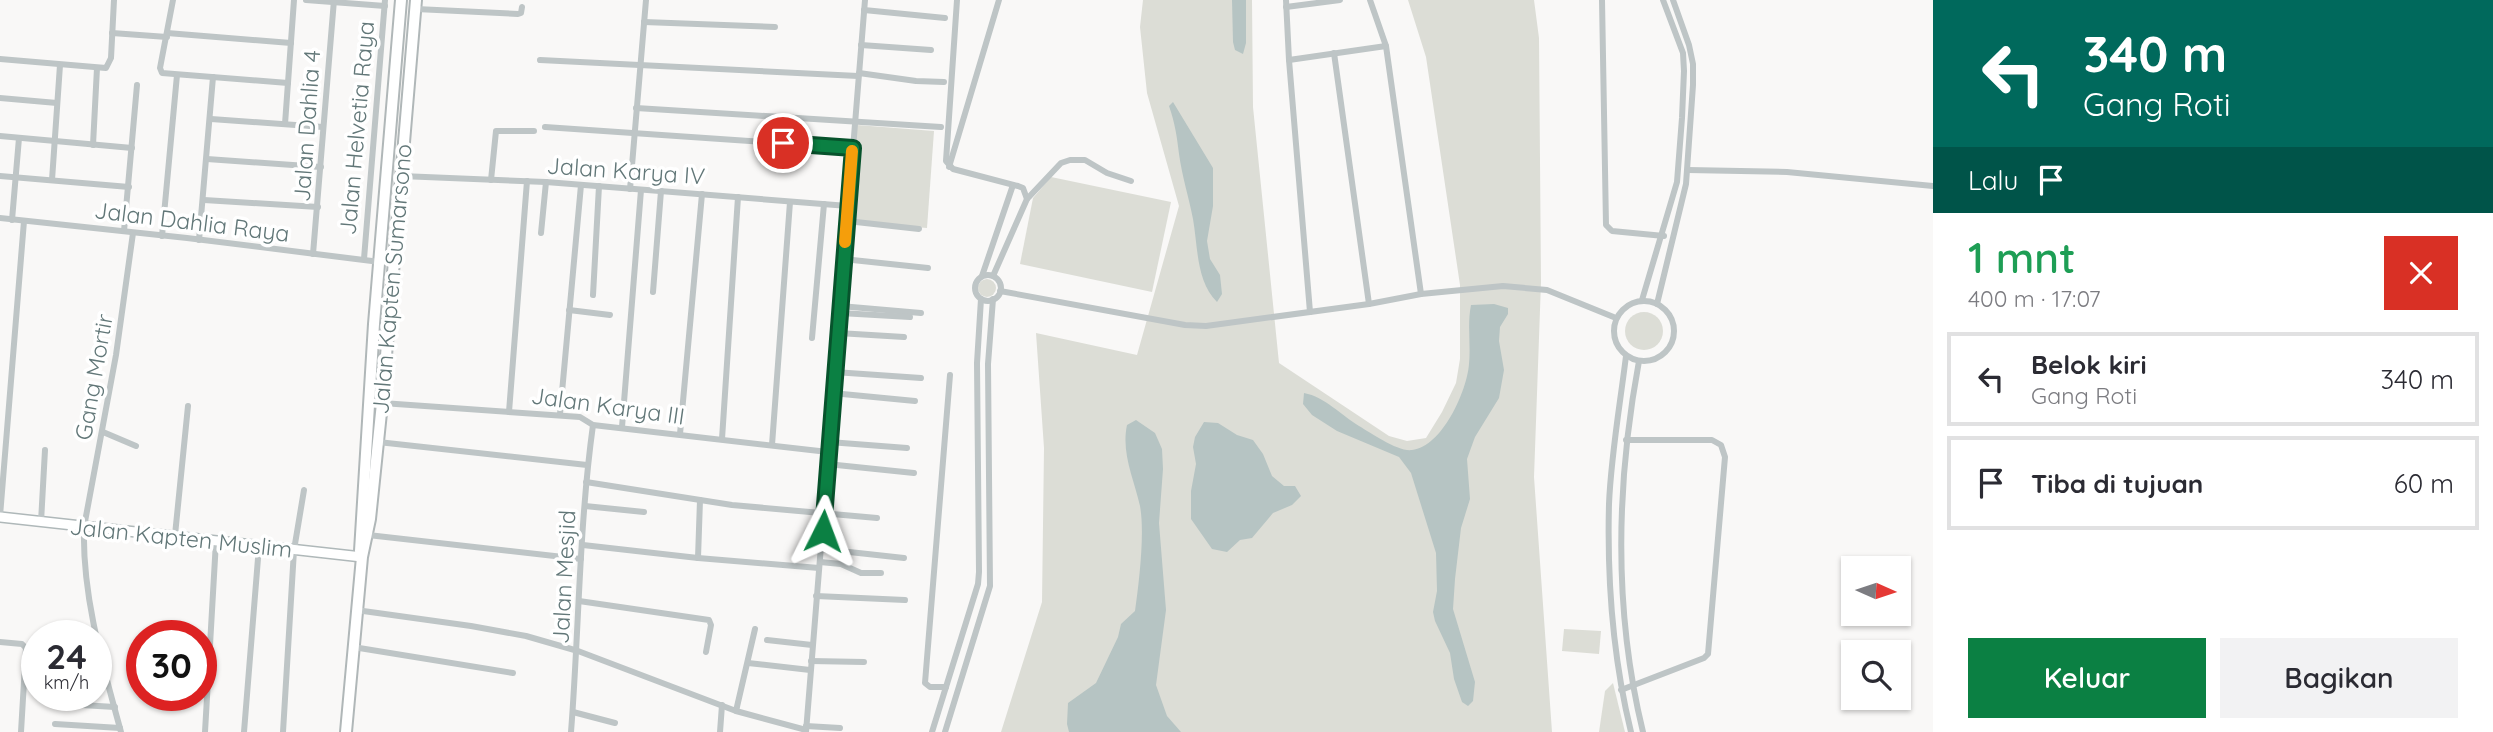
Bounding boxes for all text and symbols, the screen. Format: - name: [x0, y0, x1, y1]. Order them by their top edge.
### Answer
- street label: Jalan Helvetia Raya: [333, 20, 380, 236]
- text: 340 m: [2083, 23, 2227, 84]
- icon: left: [1968, 28, 2059, 119]
- street label: Jalan Dahlia 4: [287, 49, 326, 203]
- text: Gang Roti: [2083, 84, 2231, 124]
- pin: [753, 113, 813, 173]
- icon: arrive: [764, 124, 802, 162]
- street label: Jalan Kapten Sumarsono: [365, 143, 418, 415]
- street label: Jalan Karya IV: [546, 151, 706, 190]
- icon: arrive: [2032, 161, 2070, 199]
- text: Lalu: [1968, 164, 2018, 197]
- street label: Jalan Dahlia Raya: [93, 195, 291, 248]
- text: 1 mnt: [1968, 231, 2075, 284]
- button: close: [2384, 236, 2458, 310]
- text: 400 m · 17:07: [1968, 284, 2101, 313]
- street label: Gang Mortir: [68, 311, 119, 442]
- text: Belok kiri: [2031, 348, 2147, 381]
- icon: left: [1972, 360, 2010, 398]
- text: 340 m: [2380, 363, 2454, 396]
- street label: Jalan Karya III: [529, 380, 687, 431]
- text: Gang Roti: [2031, 381, 2137, 410]
- icon: arrive: [1972, 464, 2010, 502]
- text: Tiba di tujuan: [2031, 467, 2203, 500]
- text: 60 m: [2394, 467, 2454, 500]
- position arrow: [786, 494, 860, 568]
- street label: Jalan Mesjid: [546, 509, 581, 645]
- street label: Jalan Kapten Muslim: [68, 511, 294, 564]
- north arrow: [1841, 556, 1911, 626]
- map controls: [1841, 556, 1911, 710]
- speed limit sign: 30: [126, 620, 217, 711]
- text: 24: [46, 634, 87, 678]
- button: Keluar: [1968, 638, 2206, 718]
- button: Bagikan: [2220, 638, 2458, 718]
- button: search: [1841, 640, 1911, 710]
- text: km/h: [44, 671, 89, 694]

